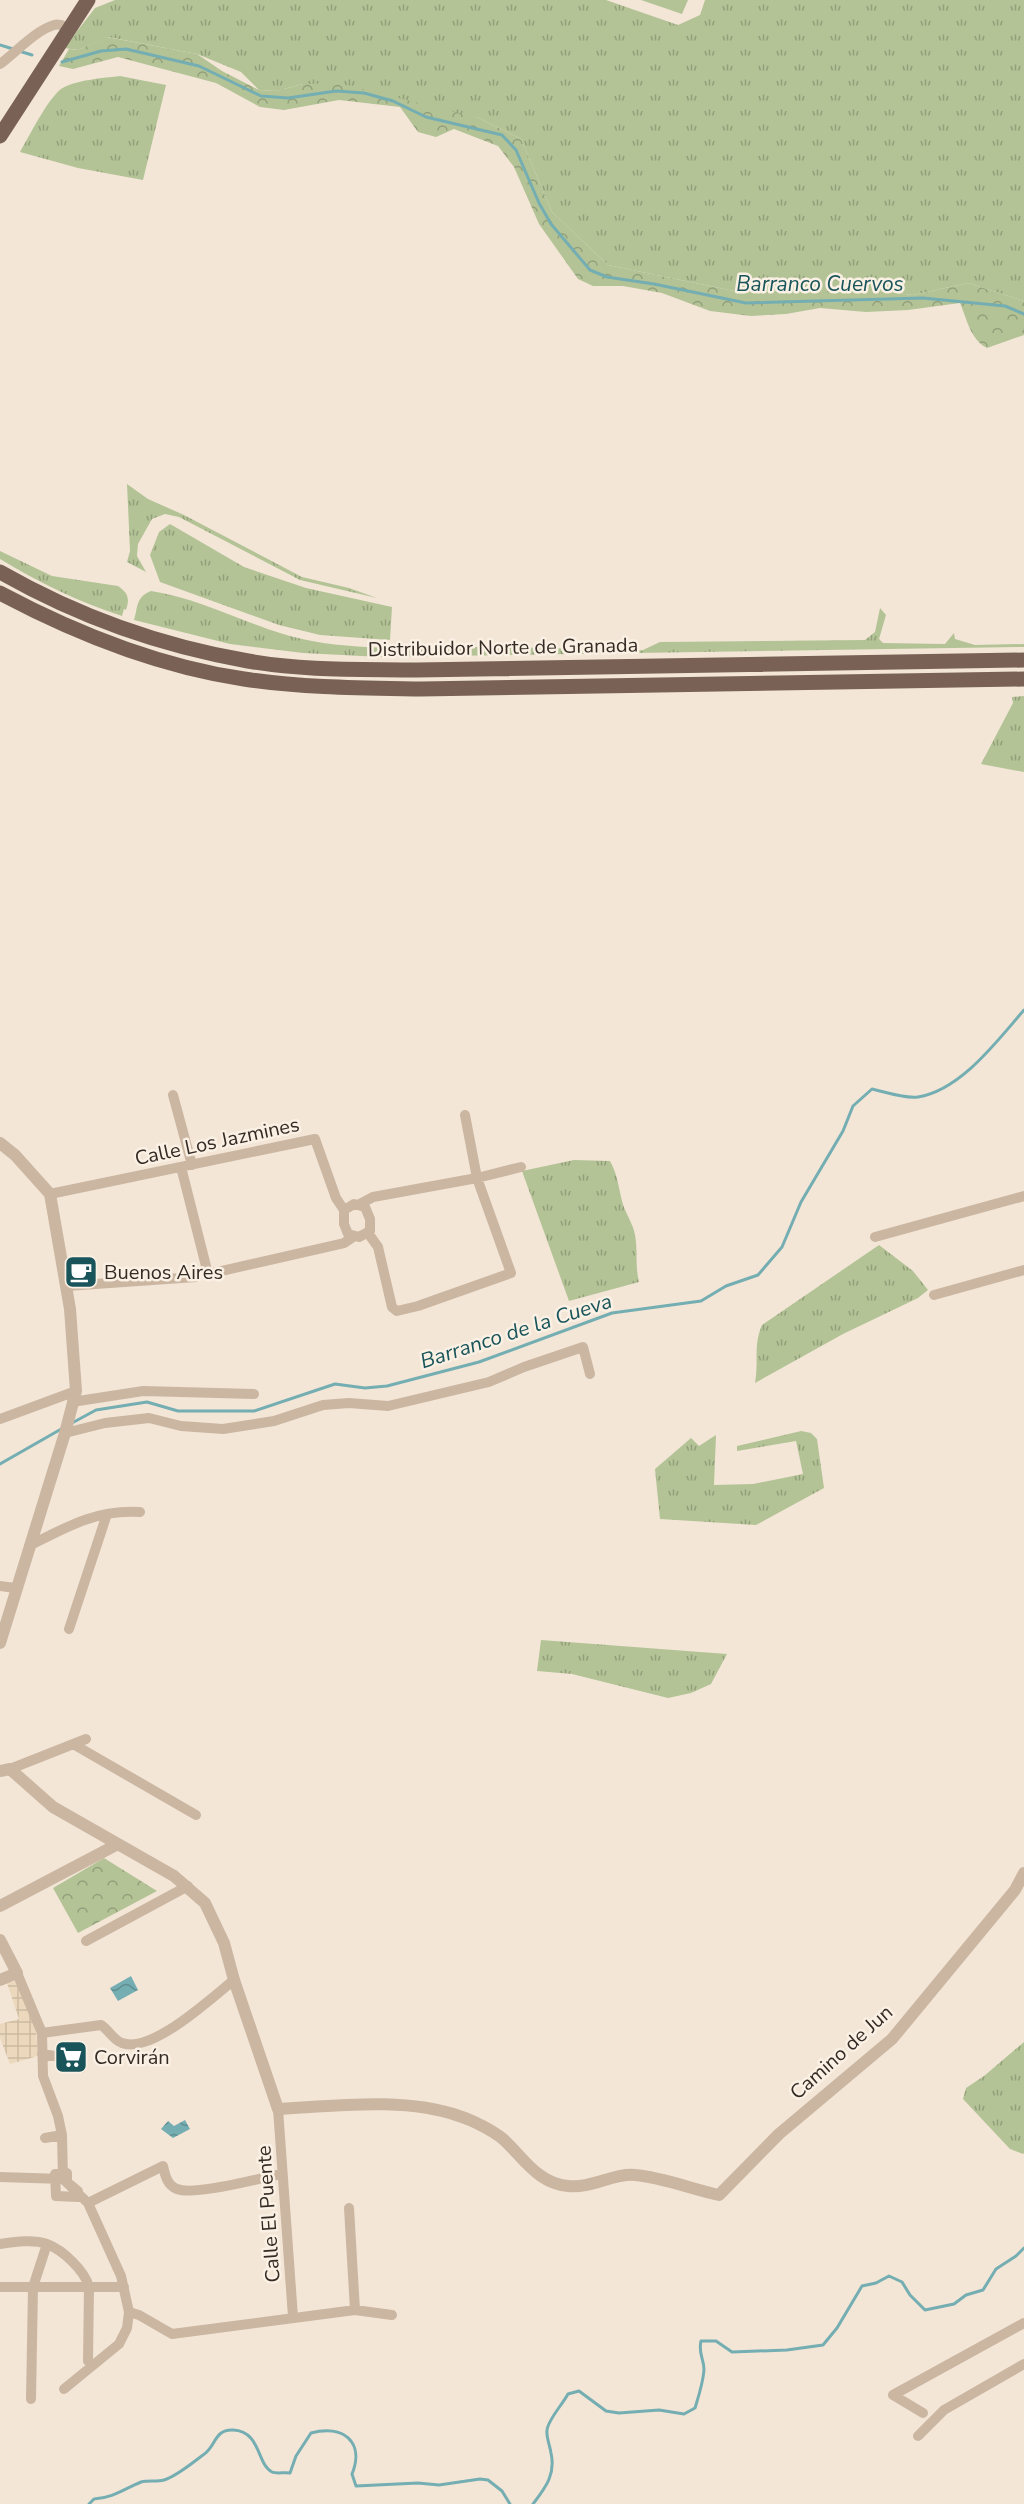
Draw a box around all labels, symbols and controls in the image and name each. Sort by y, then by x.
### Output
water label: Barranco Cuervos [736,270,904,298]
street label: Distribuidor Norte de Granada [368,632,638,663]
street label: Calle Los Jazmines [132,1111,302,1172]
cafe icon: Buenos Aires [63,1254,99,1290]
place label: Buenos Aires [104,1259,223,1286]
water label: Barranco de la Cueva [417,1287,615,1375]
street label: Camino de Jun [784,1999,899,2106]
supermarket icon: Corvirán [53,2039,89,2075]
place label: Corvirán [94,2044,170,2071]
street label: Calle El Puente [250,2145,287,2283]

